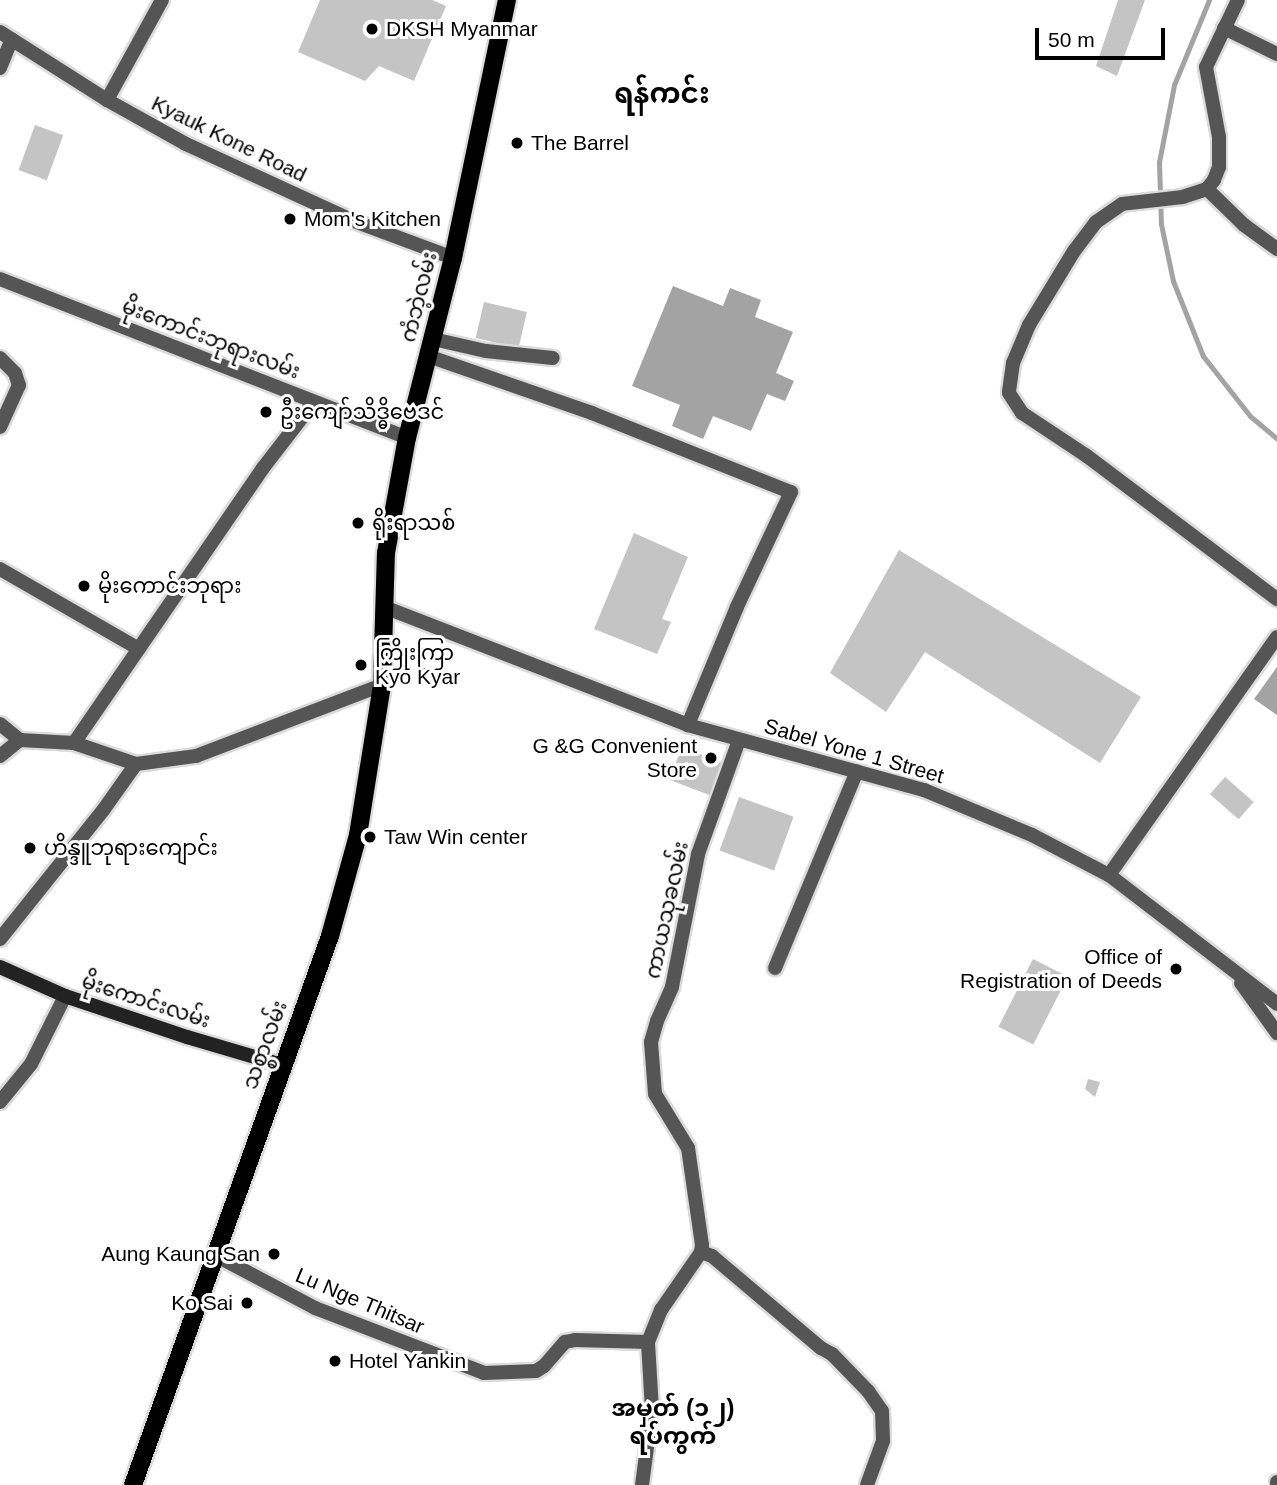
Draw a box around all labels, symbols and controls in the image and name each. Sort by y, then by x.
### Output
scale bar [1039,14,1168,58]
place label: DKSH Myanmar [386,16,538,42]
marker: DKSH Myanmar [364,21,380,37]
text: 50 m [1048,28,1095,51]
district label: ရန်ကင်း [614,77,710,111]
street label: Kyauk Kone Road [147,91,311,187]
place label: The Barrel [531,130,629,156]
marker: The Barrel [509,135,525,151]
place label: Mom's Kitchen [304,206,441,232]
marker: Mom's Kitchen [282,211,298,227]
street label: ကံဘဲ့လမ်း [396,249,442,345]
street label: မိုးကောင်းဘုရားလမ်း [118,293,304,385]
place label: ဦးကျော်သိဒ္ဓိဗေဒင် [280,399,444,425]
marker: ဦးကျော်သိဒ္ဓိဗေဒင် [258,404,274,420]
place label: ရိုးရာသစ် [372,510,455,536]
marker: ရိုးရာသစ် [350,515,366,531]
place label: မိုးကောင်းဘုရား [98,573,241,599]
marker: မိုးကောင်းဘုရား [76,578,92,594]
place label: ကြိုးကြာ Kyo Kyar [375,640,460,690]
marker: ကြိုးကြာ Kyo Kyar [353,657,369,673]
street label: Sabel Yone 1 Street [761,713,947,789]
place label: G &G Convenient Store [532,733,697,783]
marker: G &G Convenient Store [703,750,719,766]
place label: Taw Win center [384,824,528,850]
marker: Taw Win center [362,829,378,845]
place label: ဟိန္ဒူဘုရားကျောင်း [44,835,218,861]
street label: ကာယသုခလမ်း [640,839,694,981]
marker: ဟိန္ဒူဘုရားကျောင်း [22,840,38,856]
place label: Office of Registration of Deeds [960,944,1162,994]
marker: Office of Registration of Deeds [1168,961,1184,977]
street label: မိုးကောင်းလမ်း [79,968,213,1034]
street label: သစ္စာလမ်း [237,997,293,1093]
place label: Aung Kaung San [101,1241,260,1267]
marker: Aung Kaung San [266,1246,282,1262]
street label: Lu Nge Thitsar [292,1262,428,1340]
place label: Ko Sai [171,1290,233,1316]
marker: Ko Sai [239,1295,255,1311]
place label: Hotel Yankin [349,1348,467,1374]
marker: Hotel Yankin [327,1353,343,1369]
district label: အမှတ် (၁၂) ရပ်ကွက် [612,1394,734,1450]

